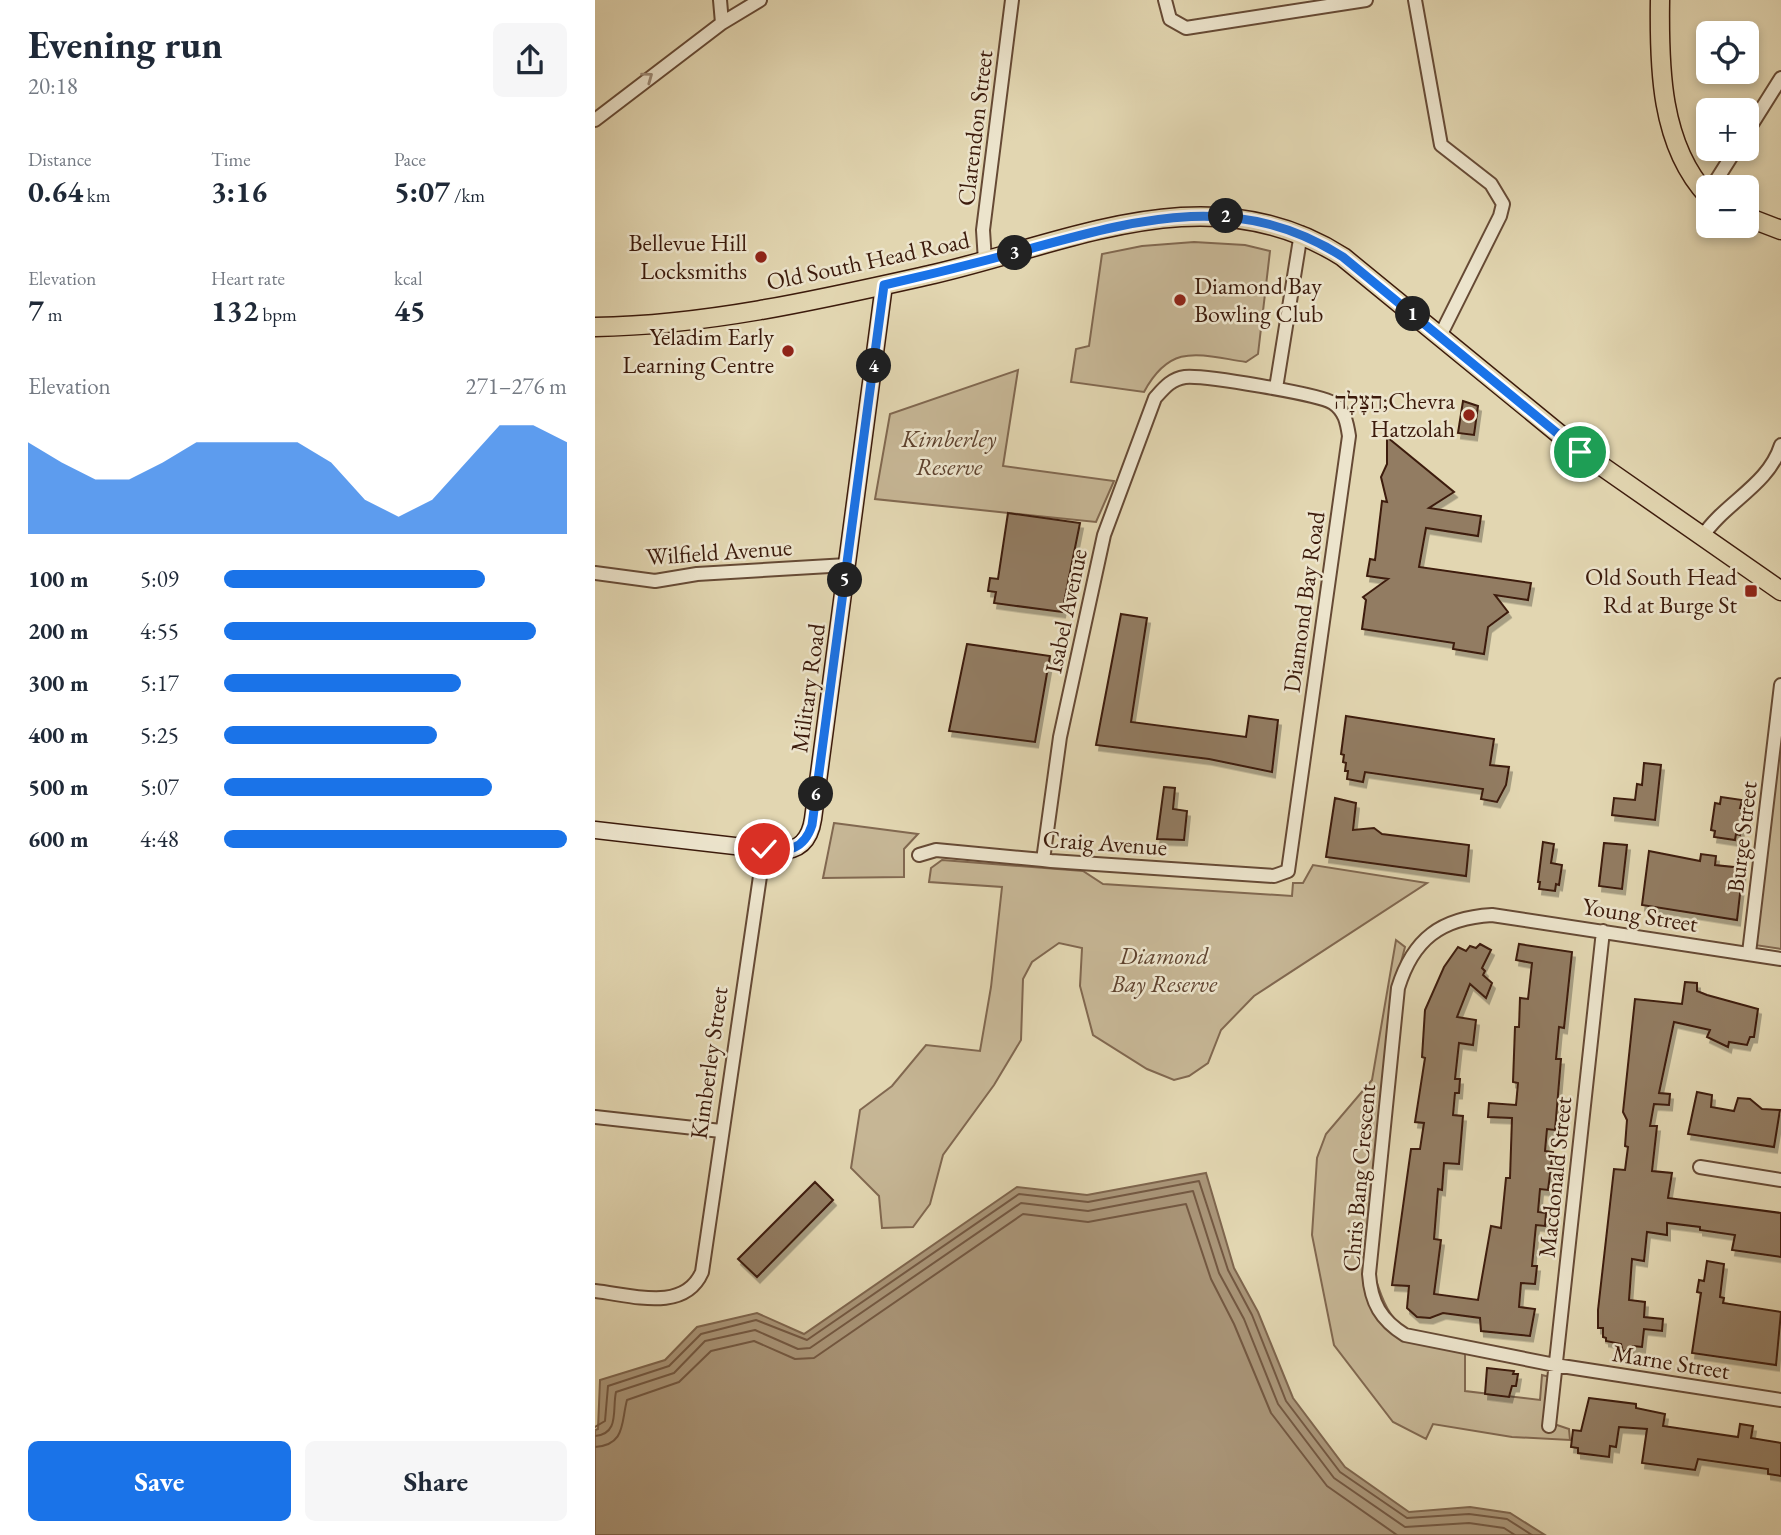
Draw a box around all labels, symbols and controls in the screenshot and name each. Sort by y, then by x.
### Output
text: Evening run [28,20,223,69]
map controls [1696,21,1759,238]
button: locate [1696,21,1759,84]
button: share [493,23,567,97]
street label: Clarendon Street [950,48,999,208]
text: 20:18 [28,71,78,101]
one-way arrow [640,73,653,85]
button: + [1696,98,1759,161]
text: Distance [28,147,91,172]
text: Time [211,147,251,172]
text: Pace [394,147,426,172]
text: 0.64 [28,172,83,211]
text: 3:16 [211,172,267,211]
text: 5:07 [394,172,450,211]
button: − [1696,175,1759,238]
text: km [83,183,111,208]
text: /km [450,183,485,208]
pin: 2 [1209,198,1243,234]
text: 2 [1220,203,1231,228]
street label: Old South Head Road [763,224,973,297]
place label: Bellevue Hill Locksmiths [629,227,747,286]
pin: 3 [997,236,1033,270]
text: 3 [1009,240,1020,265]
marker: Bellevue Hill Locksmiths [753,249,769,265]
text: Elevation [28,266,96,291]
text: Heart rate [211,266,285,291]
text: kcal [394,266,423,291]
place label: Diamond Bay Bowling Club [1194,270,1323,329]
text: 7 [28,291,44,330]
text: 132 [211,291,259,330]
text: 45 [394,291,426,330]
marker: Diamond Bay Bowling Club [1172,292,1188,308]
pin: 1 [1395,296,1431,332]
text: 1 [1407,301,1418,326]
text: m [44,302,62,327]
text: bpm [259,302,297,327]
place label: Yeladim Early Learning Centre [623,321,774,380]
marker: Yeladim Early Learning Centre [780,343,796,359]
pin: 4 [857,348,891,384]
text: 4 [868,353,879,378]
text: Elevation [28,371,111,401]
text: 271–276 m [466,371,567,401]
place label: הַצָּלָה;Chevra Hatzolah [1334,385,1455,444]
marker: הַצָּלָה;Chevra Hatzolah [1461,407,1477,423]
pin [1550,422,1610,482]
park label: Kimberley Reserve [901,423,997,482]
icon: arrive [1561,433,1599,471]
street label: Diamond Bay Road [1275,508,1332,695]
street label: Wilfield Avenue [645,531,793,572]
street label: Isabel Avenue [1037,546,1094,676]
place label: Old South Head Rd at Burge St [1585,561,1738,620]
pin: 5 [827,562,863,598]
text: 100 m [28,564,89,594]
text: 5:09 [140,564,179,594]
text: 5 [839,567,850,592]
marker: Old South Head Rd at Burge St [1743,583,1759,599]
text: 200 m [28,616,89,646]
text: 4:55 [140,616,179,646]
street label: Military Road [783,621,832,754]
text: 300 m [28,668,89,698]
text: 5:17 [140,668,179,698]
text: 400 m [28,720,89,750]
text: 5:25 [140,720,179,750]
text: 500 m [28,772,89,802]
text: 5:07 [140,772,179,802]
pin: 6 [799,776,833,812]
street label: Burge Street [1719,779,1764,894]
text: 6 [810,781,821,806]
pin [734,819,794,879]
street label: Craig Avenue [1042,823,1168,862]
text: 600 m [28,824,89,854]
text: 4:48 [140,824,179,854]
icon: check [745,830,783,868]
street label: Young Street [1580,890,1701,939]
park label: Diamond Bay Reserve [1110,940,1218,999]
street label: Kimberley Street [682,984,735,1141]
street label: Chris Bang Crescent [1335,1082,1382,1273]
street label: Macdonald Street [1531,1094,1578,1259]
street label: Marne Street [1610,1337,1732,1386]
button: Save [28,1441,291,1521]
button: Share [305,1441,567,1521]

